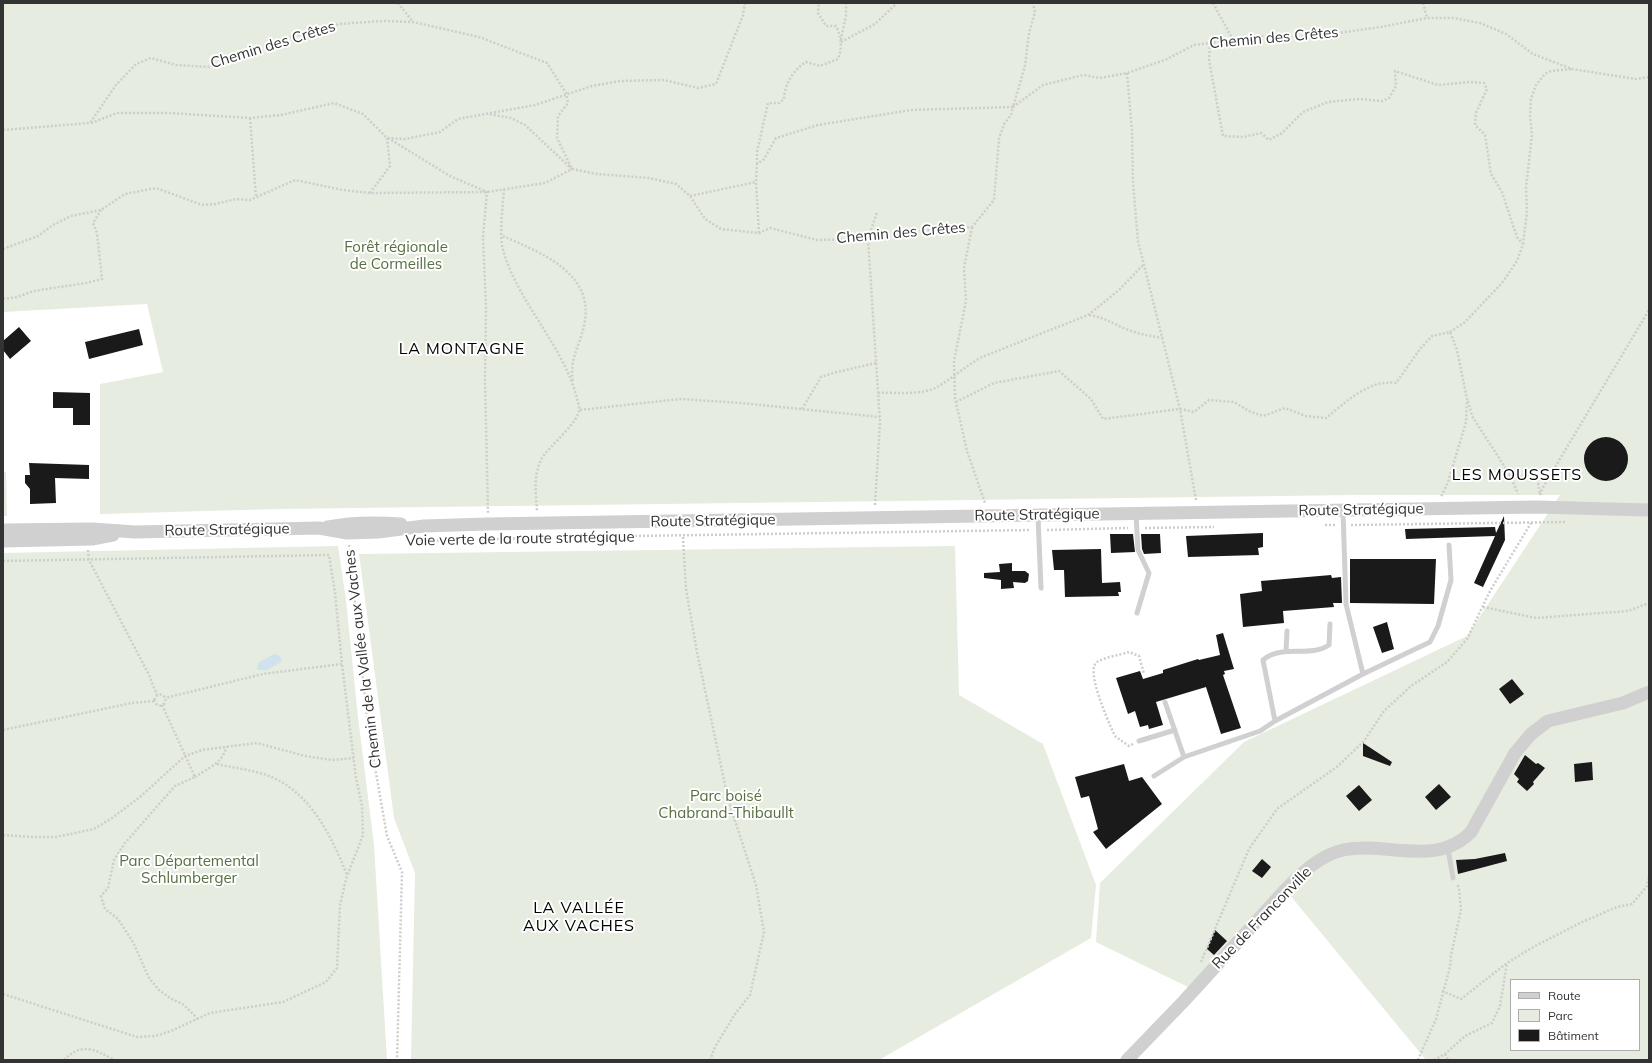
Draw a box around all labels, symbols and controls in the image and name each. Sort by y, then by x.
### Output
street label: Chemin des Crêtes [208,17,338,73]
street label: Chemin des Crêtes [1209,23,1339,53]
street label: Chemin des Crêtes [836,218,966,248]
park label: Forêt régionale de Cormeilles [344,238,448,273]
district label: LA MONTAGNE [399,339,525,359]
district label: LES MOUSSETS [1452,465,1582,485]
street label: Route Stratégique [1298,500,1424,520]
street label: Route Stratégique [974,505,1100,525]
street label: Route Stratégique [650,511,776,531]
street label: Route Stratégique [164,520,290,540]
street label: Voie verte de la route stratégique [405,528,635,550]
street label: Chemin de la Vallée aux Vaches [341,549,385,769]
park label: Parc boisé Chabrand-Thibaullt [658,787,794,822]
park label: Parc Départemental Schlumberger [119,852,259,887]
street label: Rue de Franconville [1209,863,1315,973]
district label: LA VALLÉE AUX VACHES [523,898,635,936]
legend [1510,979,1640,1051]
text: Route [1548,988,1581,1003]
text: Parc [1548,1008,1573,1023]
text: Bâtiment [1548,1028,1599,1043]

